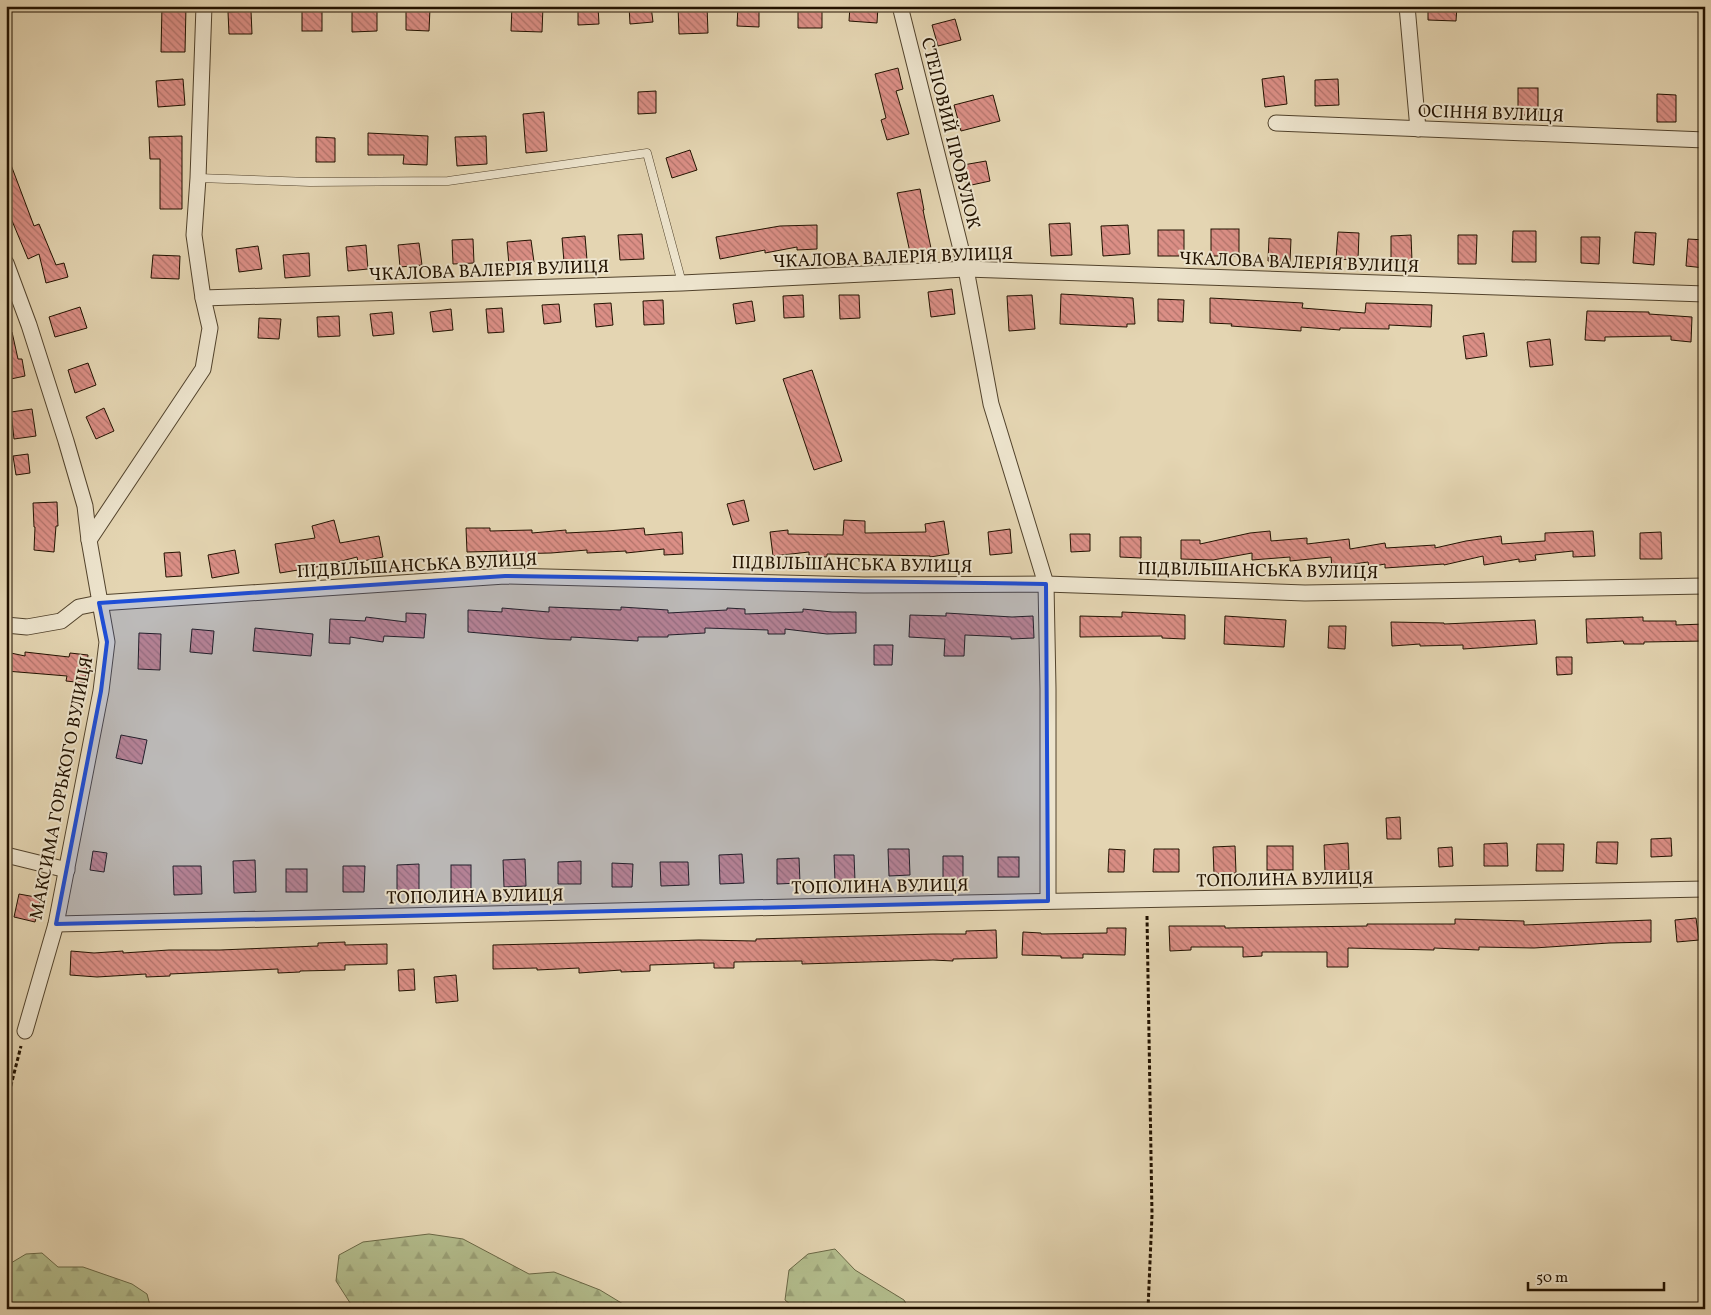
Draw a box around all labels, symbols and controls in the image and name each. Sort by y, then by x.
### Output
street label: СТЕПОВИЙ ПРОВУЛОК [914,35,985,232]
street label: ОСІННЯ ВУЛИЦЯ [1418,99,1564,130]
street label: ЧКАЛОВА ВАЛЕРІЯ ВУЛИЦЯ [772,242,1014,275]
street label: ЧКАЛОВА ВАЛЕРІЯ ВУЛИЦЯ [1178,247,1420,280]
street label: ЧКАЛОВА ВАЛЕРІЯ ВУЛИЦЯ [368,255,610,288]
street label: ПІДВІЛЬШАНСЬКА ВУЛИЦЯ [296,548,538,585]
street label: ПІДВІЛЬШАНСЬКА ВУЛИЦЯ [731,551,973,580]
street label: ПІДВІЛЬШАНСЬКА ВУЛИЦЯ [1137,557,1379,586]
street label: МАКСИМА ГОРЬКОГО ВУЛИЦЯ [25,655,100,922]
street label: ТОПОЛИНА ВУЛИЦЯ [1196,866,1374,895]
street label: ТОПОЛИНА ВУЛИЦЯ [791,873,969,902]
street label: ТОПОЛИНА ВУЛИЦЯ [386,883,564,912]
scale bar [1528,1260,1665,1292]
text: 50 m [1536,1268,1568,1289]

